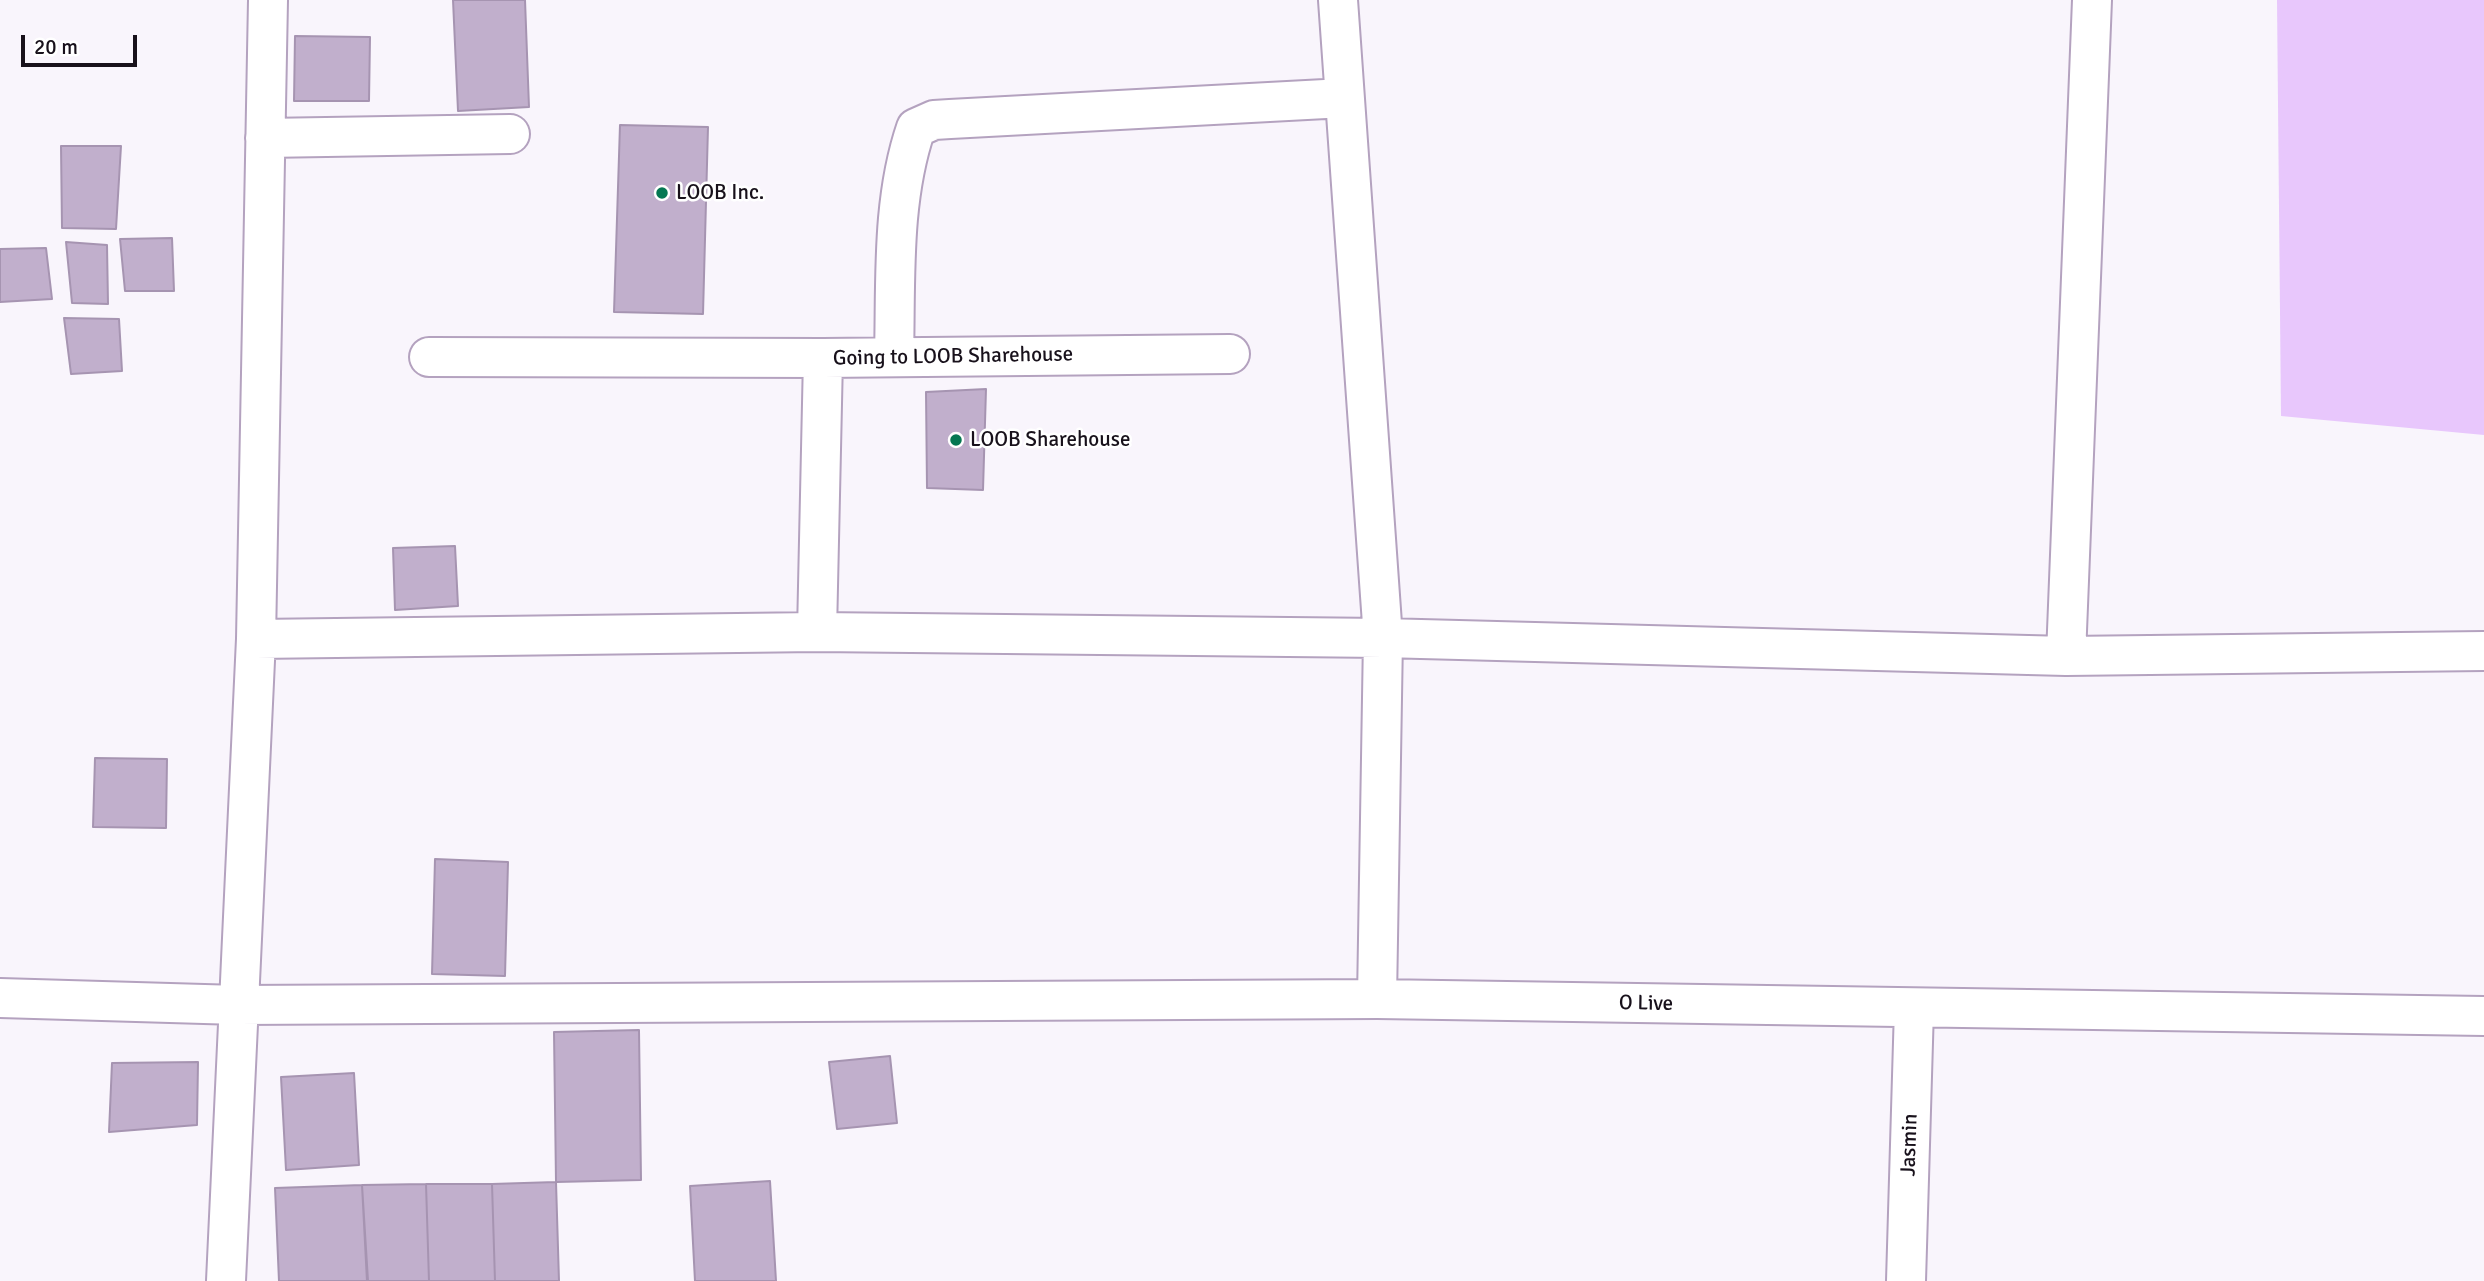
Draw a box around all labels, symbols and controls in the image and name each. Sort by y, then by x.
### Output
scale bar [24,21,140,65]
text: 20 m [34,34,78,60]
place label: LOOB Inc. [676,180,764,206]
marker: LOOB Inc. [654,185,670,201]
street label: Going to LOOB Sharehouse [833,342,1073,372]
place label: LOOB Sharehouse [970,427,1130,453]
marker: LOOB Sharehouse [948,432,964,448]
street label: O Live [1619,991,1673,1017]
street label: Jasmin [1896,1113,1924,1177]

